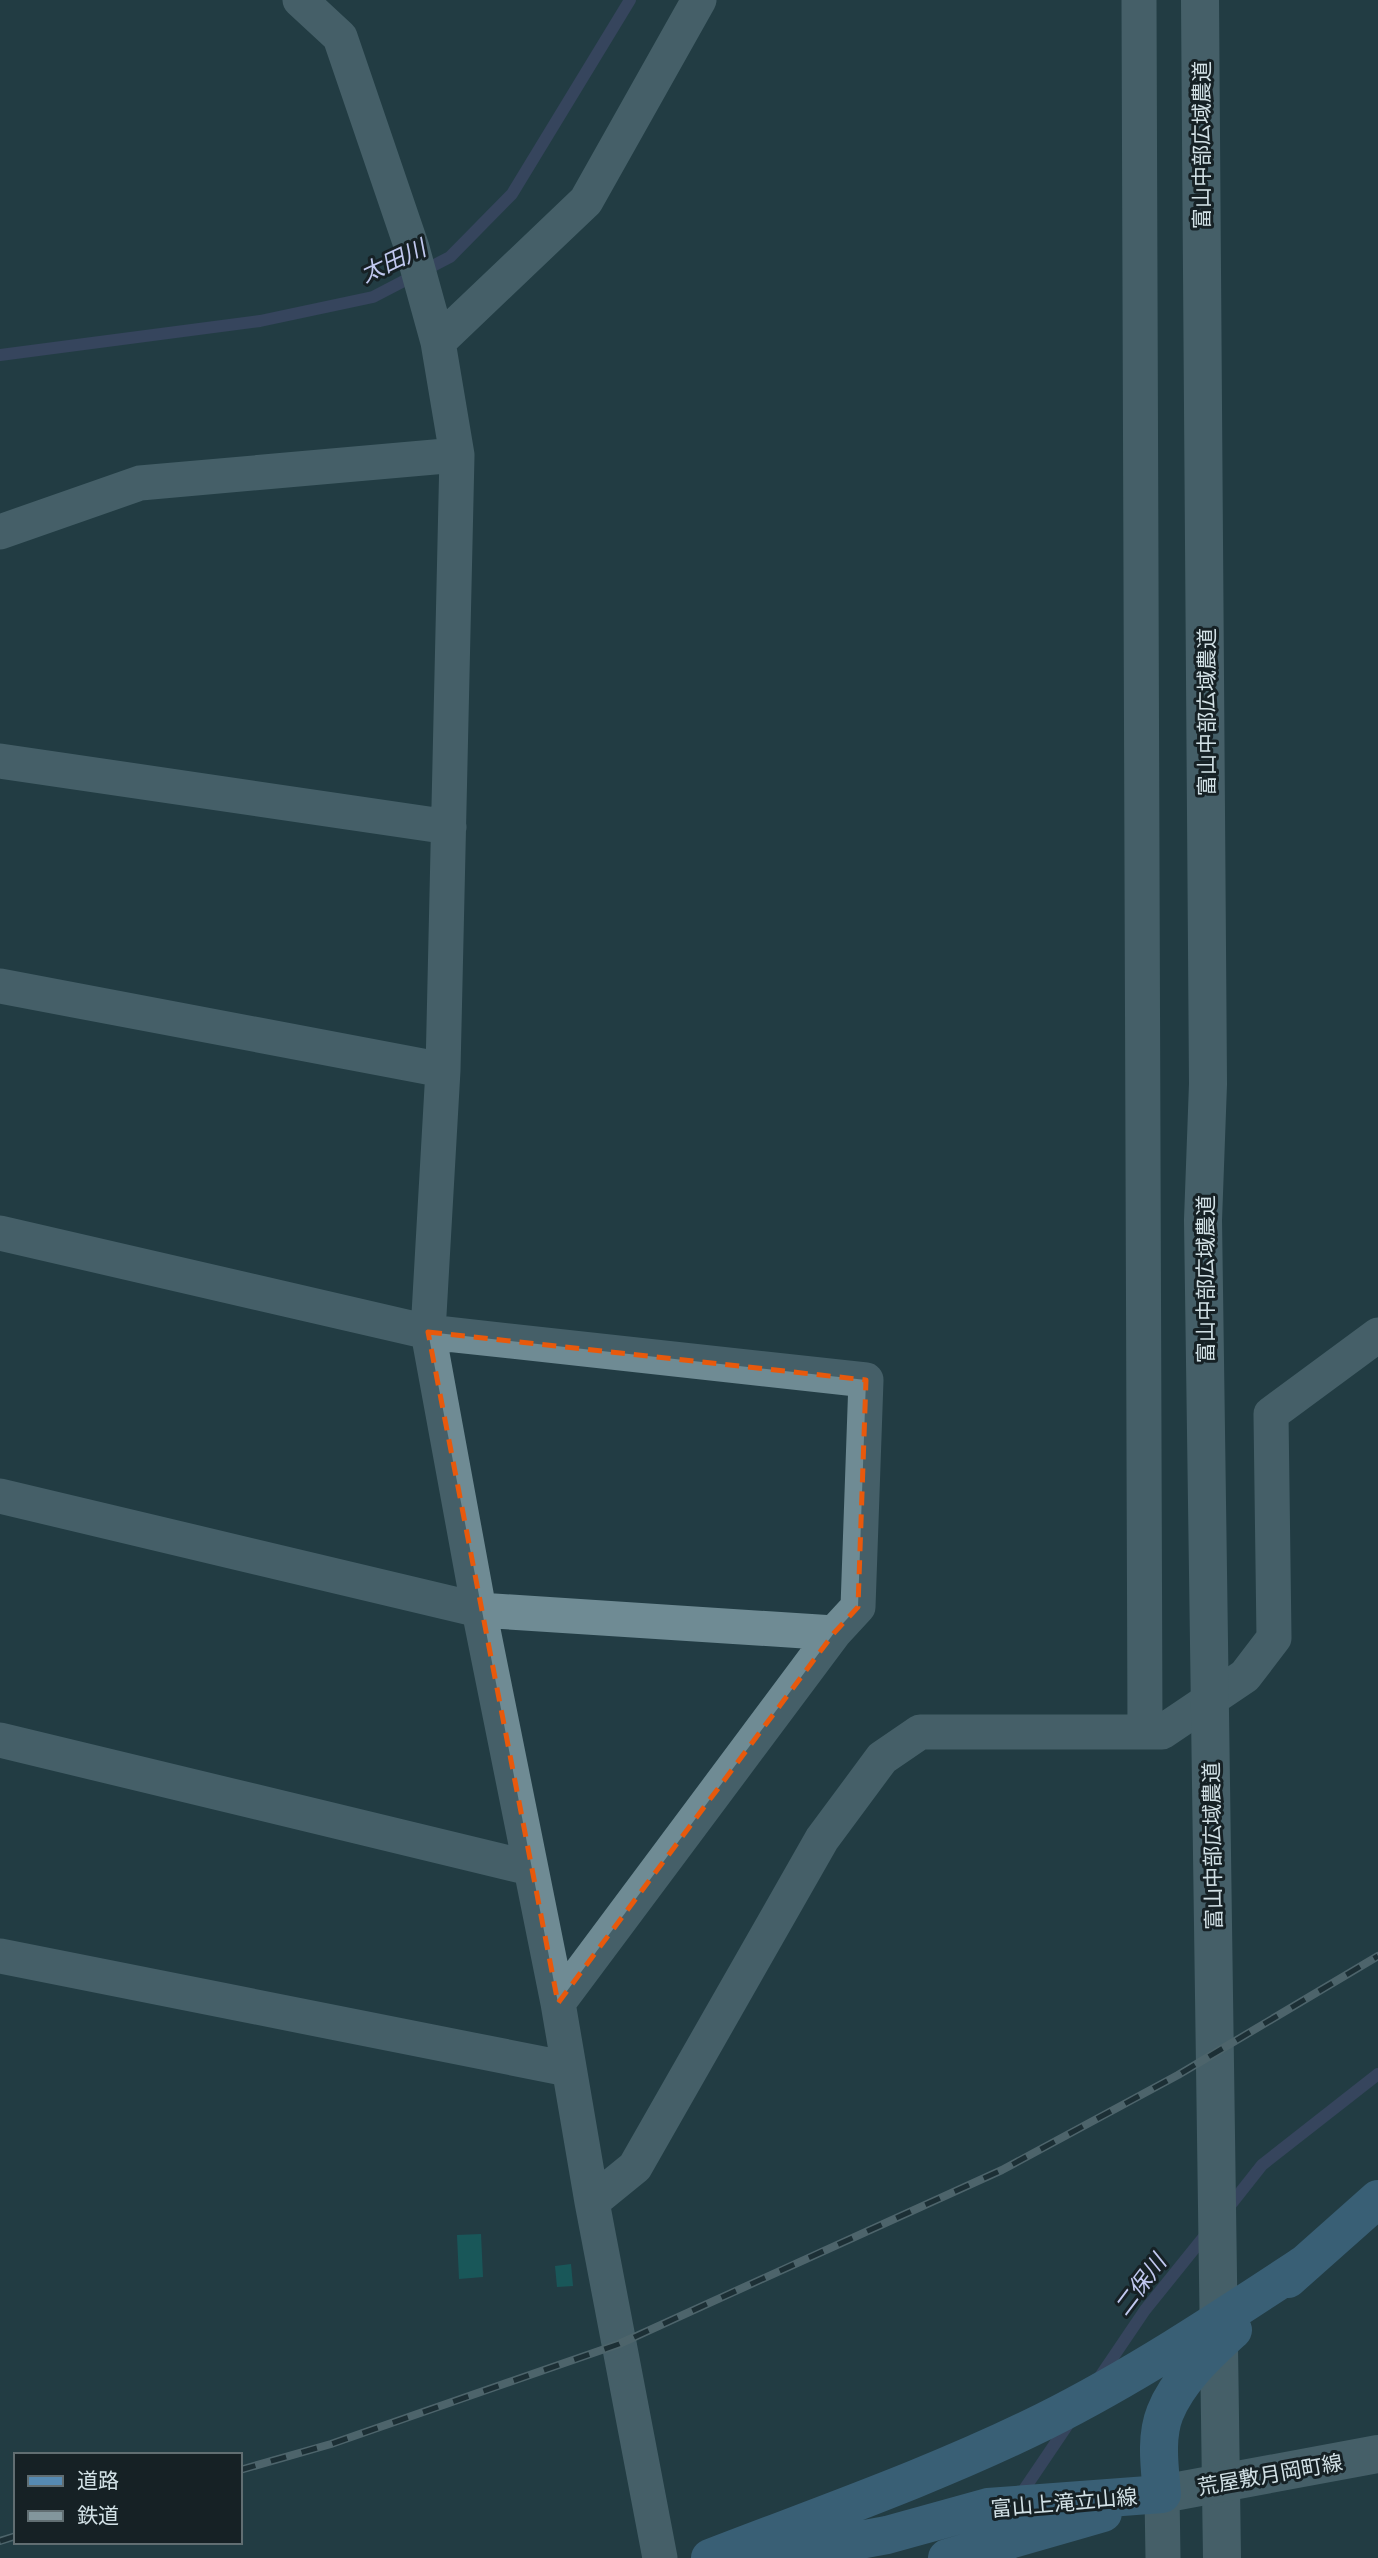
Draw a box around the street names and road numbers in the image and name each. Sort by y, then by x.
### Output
street label: 富山中部広域農道 [1189,61,1213,229]
street label: 富山中部広域農道 [1194,628,1218,796]
street label: 富山中部広域農道 [1193,1195,1217,1363]
street label: 富山中部広域農道 [1199,1762,1225,1930]
street label: 荒屋敷月岡町線 [1196,2449,1344,2499]
street label: 富山上滝立山線 [990,2484,1138,2520]

